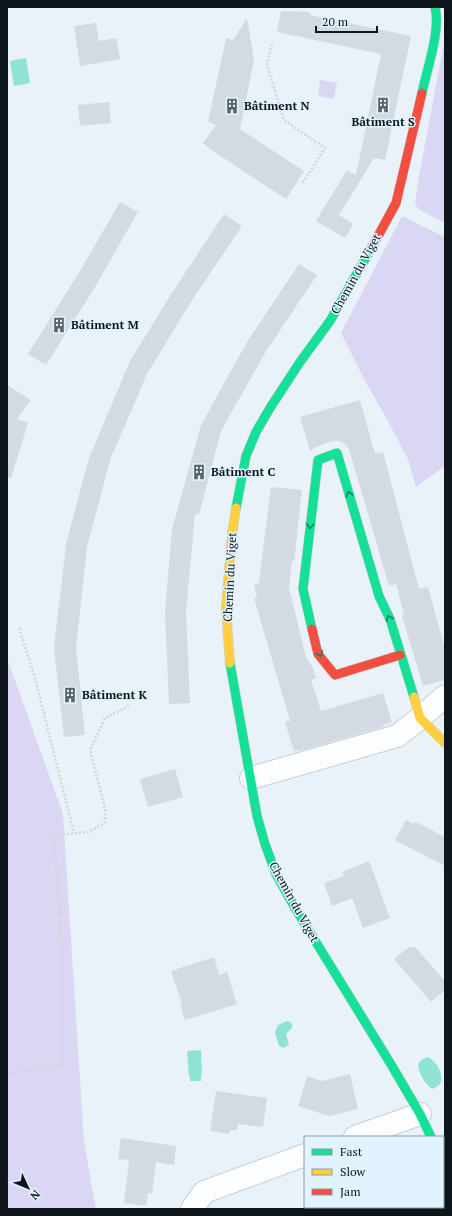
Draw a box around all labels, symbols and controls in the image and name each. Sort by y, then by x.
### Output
scale bar [316,8,377,34]
text: 20 m [322,14,349,29]
building icon: Bâtiment S [374,96,392,114]
building icon: Bâtiment N [223,97,241,115]
place label: Bâtiment N [244,98,310,113]
place label: Bâtiment S [351,114,415,129]
street label: Chemin du Viget [327,230,384,317]
building icon: Bâtiment M [50,316,68,334]
place label: Bâtiment M [71,317,139,332]
building icon: Bâtiment C [190,463,208,481]
place label: Bâtiment C [211,464,276,479]
one-way arrow [345,491,354,498]
one-way arrow [306,523,315,529]
street label: Chemin du Viget [220,531,239,622]
one-way arrow [385,614,393,621]
one-way arrow [315,650,323,657]
building icon: Bâtiment K [61,686,79,704]
place label: Bâtiment K [82,687,148,702]
street label: Chemin du Viget [266,859,323,945]
legend [304,1136,444,1208]
text: Fast [340,1144,363,1159]
text: Slow [340,1164,366,1179]
north arrow [8,1168,48,1208]
text: Jam [340,1184,361,1199]
text: N [27,1187,43,1203]

